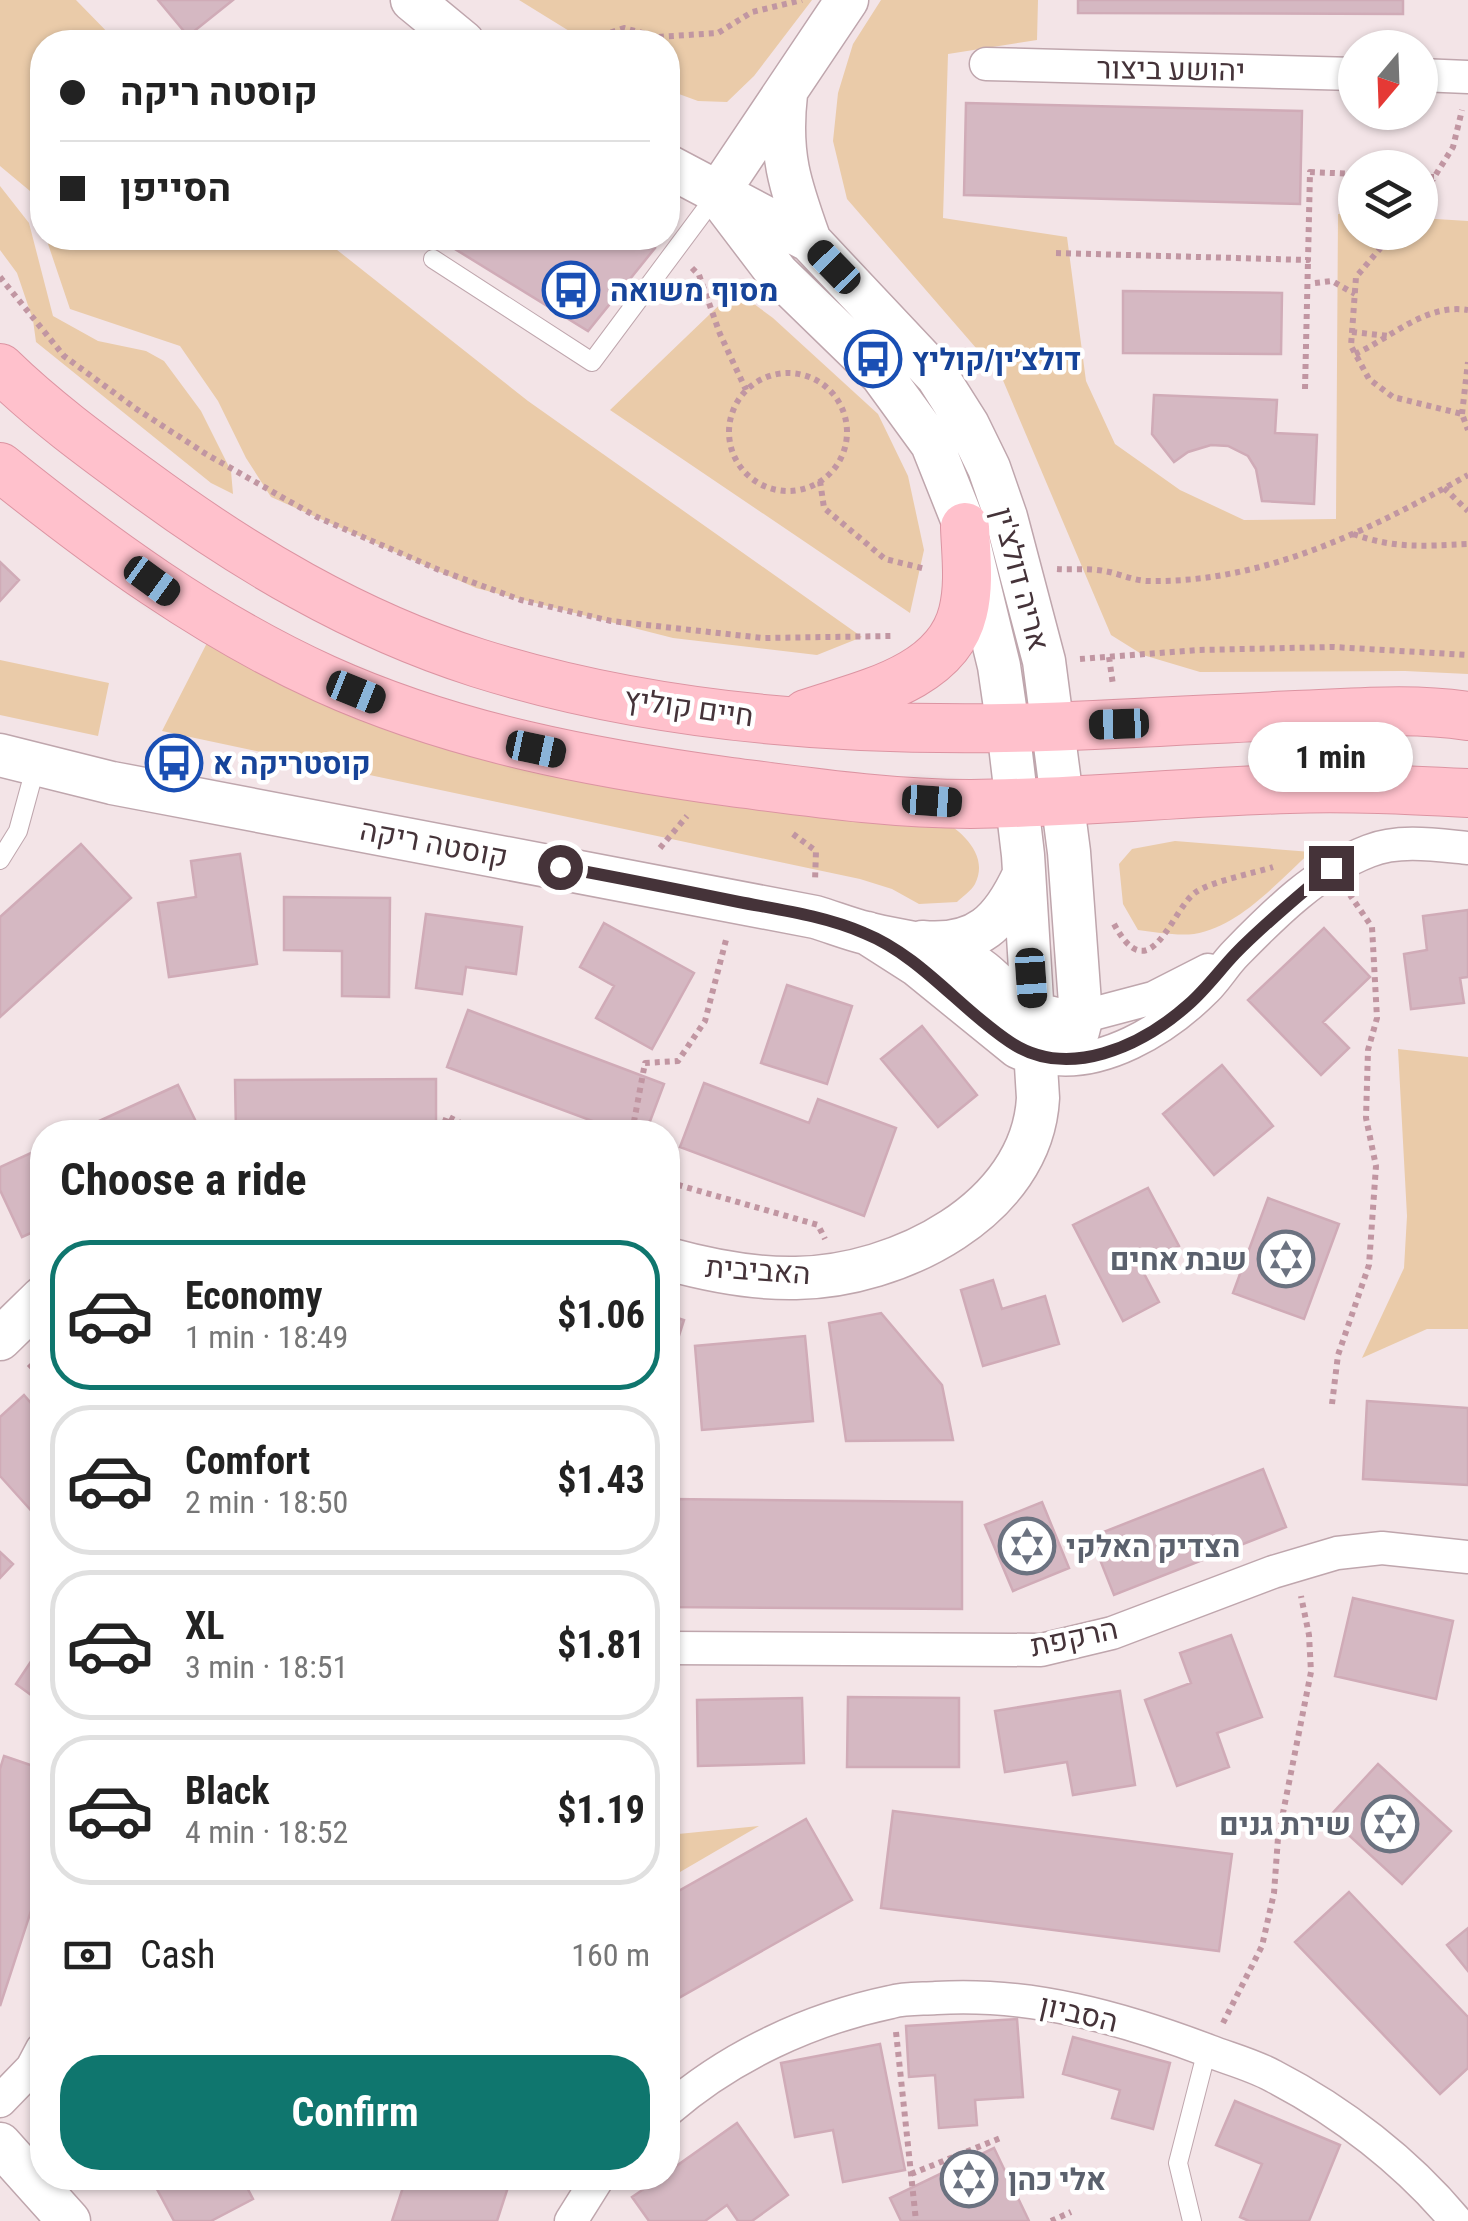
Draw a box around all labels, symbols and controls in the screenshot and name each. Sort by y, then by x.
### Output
north arrow [1338,30,1438,130]
map controls [1338,30,1438,250]
street label: יהושע ביצור [1096,50,1246,88]
text: קוסטה ריקה [120,70,318,114]
button: layers [1338,150,1438,250]
text: הסייפן [120,166,231,210]
car [802,235,866,299]
bus stop icon: מסוף משואה [541,260,601,320]
place label: מסוף משואה [610,273,778,308]
bus stop icon: דולצ׳ין/קוליץ [843,329,903,389]
place label: דולצ׳ין/קוליץ [912,342,1081,377]
street label: אריה דולצ'ין [985,504,1057,654]
car [119,551,185,611]
car [323,667,389,717]
street label: חיים קוליץ [622,681,756,733]
car [1088,708,1150,740]
callout: 1 min [1248,723,1414,793]
car [504,728,568,770]
bus stop icon: קוסטריקה א [144,733,204,793]
text: 1 min [1295,738,1366,776]
place label: קוסטריקה א [213,746,371,781]
car [901,784,963,818]
street label: קוסטה ריקה [357,812,511,874]
route start [538,845,583,890]
route end [1309,846,1354,891]
car [1014,947,1048,1009]
text: Choose a ride [60,1153,307,1206]
synagogue icon: שבת אחים [1256,1229,1316,1289]
place label: שבת אחים [1110,1242,1247,1277]
street label: האביבית [704,1249,812,1291]
icon: car [65,1270,155,1360]
text: Economy [185,1274,322,1318]
text: $1.06 [557,1293,645,1337]
text: 1 min · 18:49 [185,1318,348,1356]
icon: car [65,1435,155,1525]
text: Comfort [185,1439,310,1483]
text: $1.43 [557,1458,645,1502]
text: 2 min · 18:50 [185,1483,348,1521]
synagogue icon: הצדיק האלקי [997,1516,1057,1576]
place label: הצדיק האלקי [1066,1529,1240,1564]
icon: car [65,1600,155,1690]
text: XL [185,1604,224,1648]
street label: הרקפת [1027,1611,1121,1663]
text: $1.81 [557,1623,645,1667]
text: 3 min · 18:51 [185,1648,348,1686]
icon: car [65,1765,155,1855]
text: Black [185,1769,269,1813]
text: $1.19 [557,1788,645,1832]
synagogue icon: שירת גנים [1360,1794,1420,1854]
place label: שירת גנים [1219,1807,1351,1842]
text: 4 min · 18:52 [185,1813,348,1851]
icon: cash [60,1928,115,1983]
text: Cash [140,1933,215,1977]
text: 160 m [571,1936,650,1974]
street label: הסביון [1037,1987,1121,2039]
button: Confirm [60,2055,650,2170]
synagogue icon: אלי כהן [939,2149,999,2209]
place label: אלי כהן [1008,2162,1106,2197]

